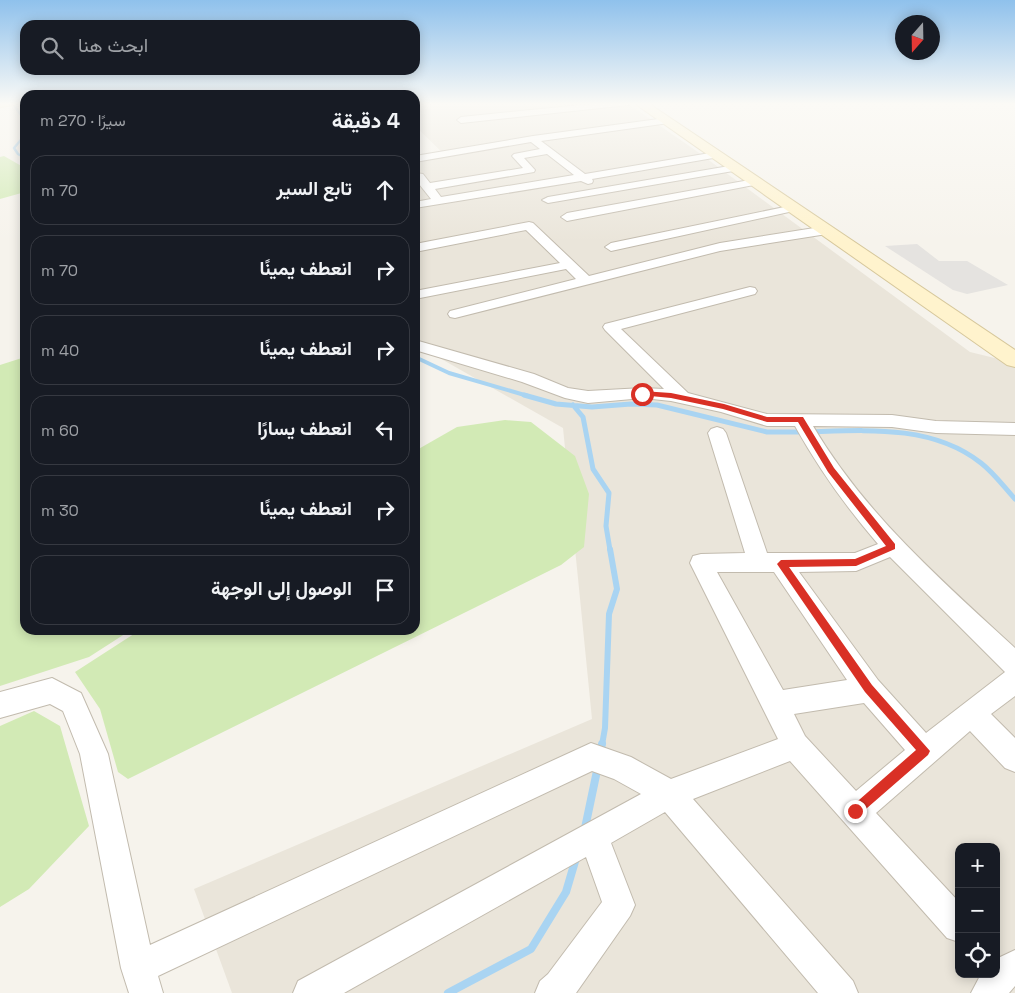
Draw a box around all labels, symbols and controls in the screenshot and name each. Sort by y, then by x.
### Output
north arrow [895,15,940,60]
search box [20,20,420,75]
text: ابحث هنا [78,33,148,58]
icon: search [38,34,66,62]
text: 4 دقيقة [332,107,400,134]
text: سيرًا · 270 m [40,110,126,131]
text: تابع السير [276,176,352,201]
icon: ahead [371,176,399,204]
text: 70 m [41,180,78,201]
text: انعطف يمينًا [260,256,352,281]
icon: right [371,256,399,284]
text: 70 m [41,260,78,281]
text: انعطف يمينًا [260,336,352,361]
icon: right [371,336,399,364]
text: 40 m [41,340,79,361]
route start [631,383,654,406]
text: انعطف يسارًا [257,416,352,441]
icon: left [371,416,399,444]
text: 60 m [41,420,79,441]
text: انعطف يمينًا [260,496,352,521]
icon: right [371,496,399,524]
text: 30 m [41,500,79,521]
text: الوصول إلى الوجهة [211,576,352,601]
icon: arrive [371,576,399,604]
route end [844,800,867,823]
map controls [955,843,1000,978]
button: + [955,843,1000,888]
button: − [955,888,1000,933]
button: locate [955,933,1000,978]

